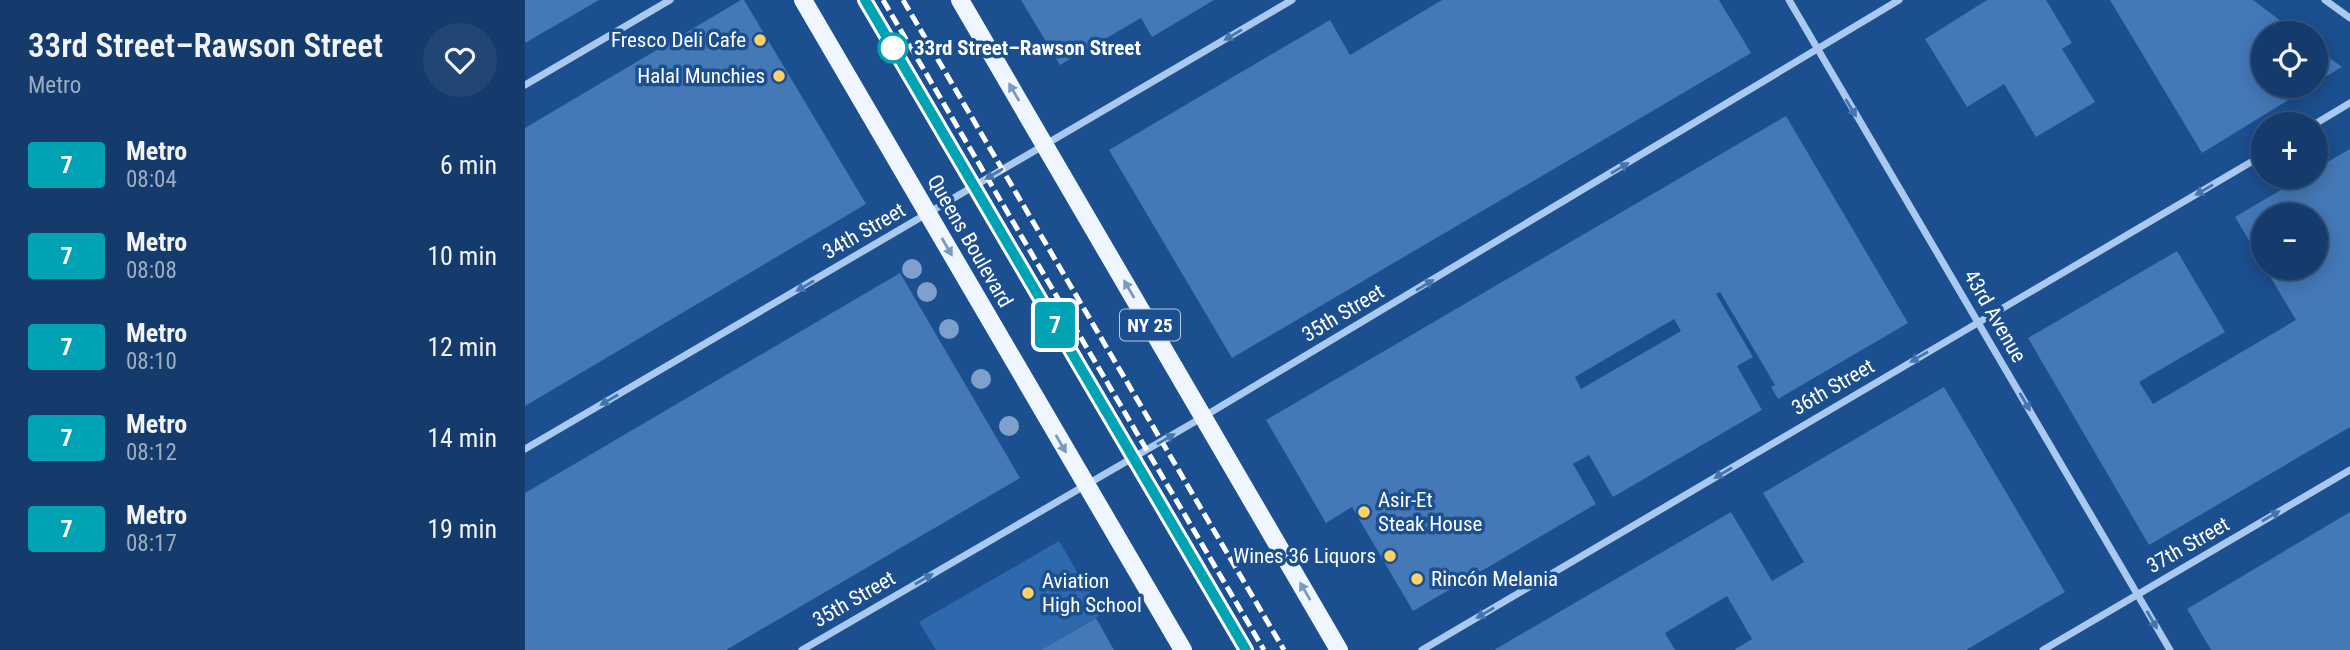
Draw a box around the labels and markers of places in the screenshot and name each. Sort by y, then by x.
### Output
place label: Fresco Deli Cafe [611,28,746,52]
marker: Fresco Deli Cafe [752,32,768,48]
marker: 33rd Street–Rawson Street [878,33,908,63]
place label: 33rd Street–Rawson Street [914,36,1141,60]
place label: Halal Munchies [637,64,765,88]
marker: Halal Munchies [771,68,787,84]
place label: Asir-Et Steak House [1378,488,1483,536]
marker: Asir-Et Steak House [1356,504,1372,520]
place label: Wines 36 Liquors [1233,544,1376,568]
marker: Wines 36 Liquors [1382,548,1398,564]
place label: Rincón Melania [1431,567,1558,591]
place label: Aviation High School [1042,569,1142,617]
marker: Rincón Melania [1409,571,1425,587]
marker: Aviation High School [1020,585,1036,601]

